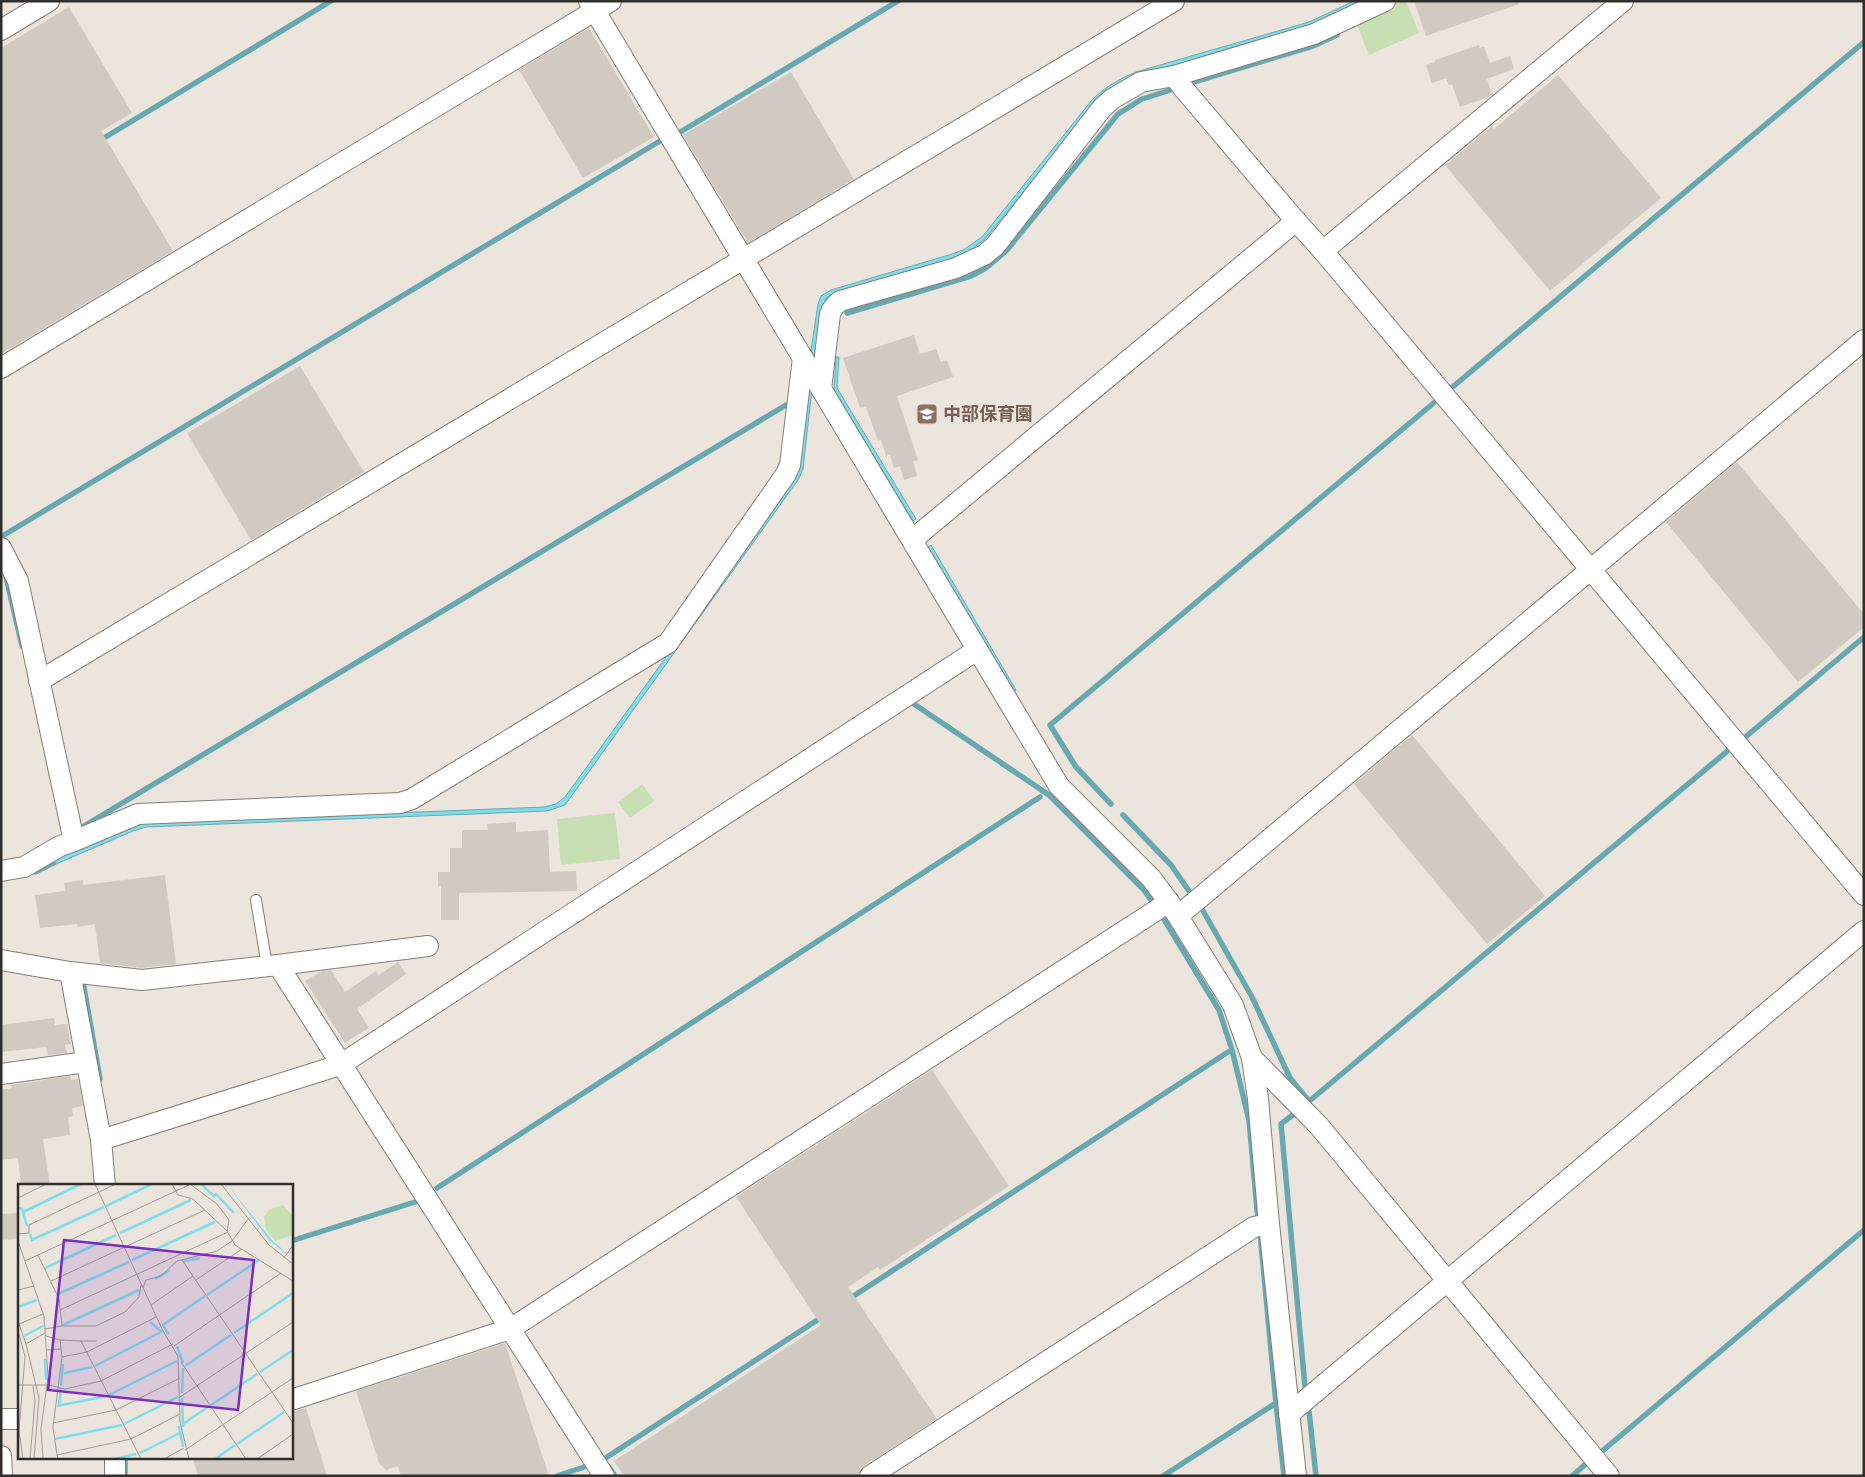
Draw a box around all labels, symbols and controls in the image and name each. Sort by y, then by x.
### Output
place label: 中部保育園 [943,401,1033,425]
school or university icon: 中部保育園 [915,402,939,426]
inset map [18,1184,292,1460]

